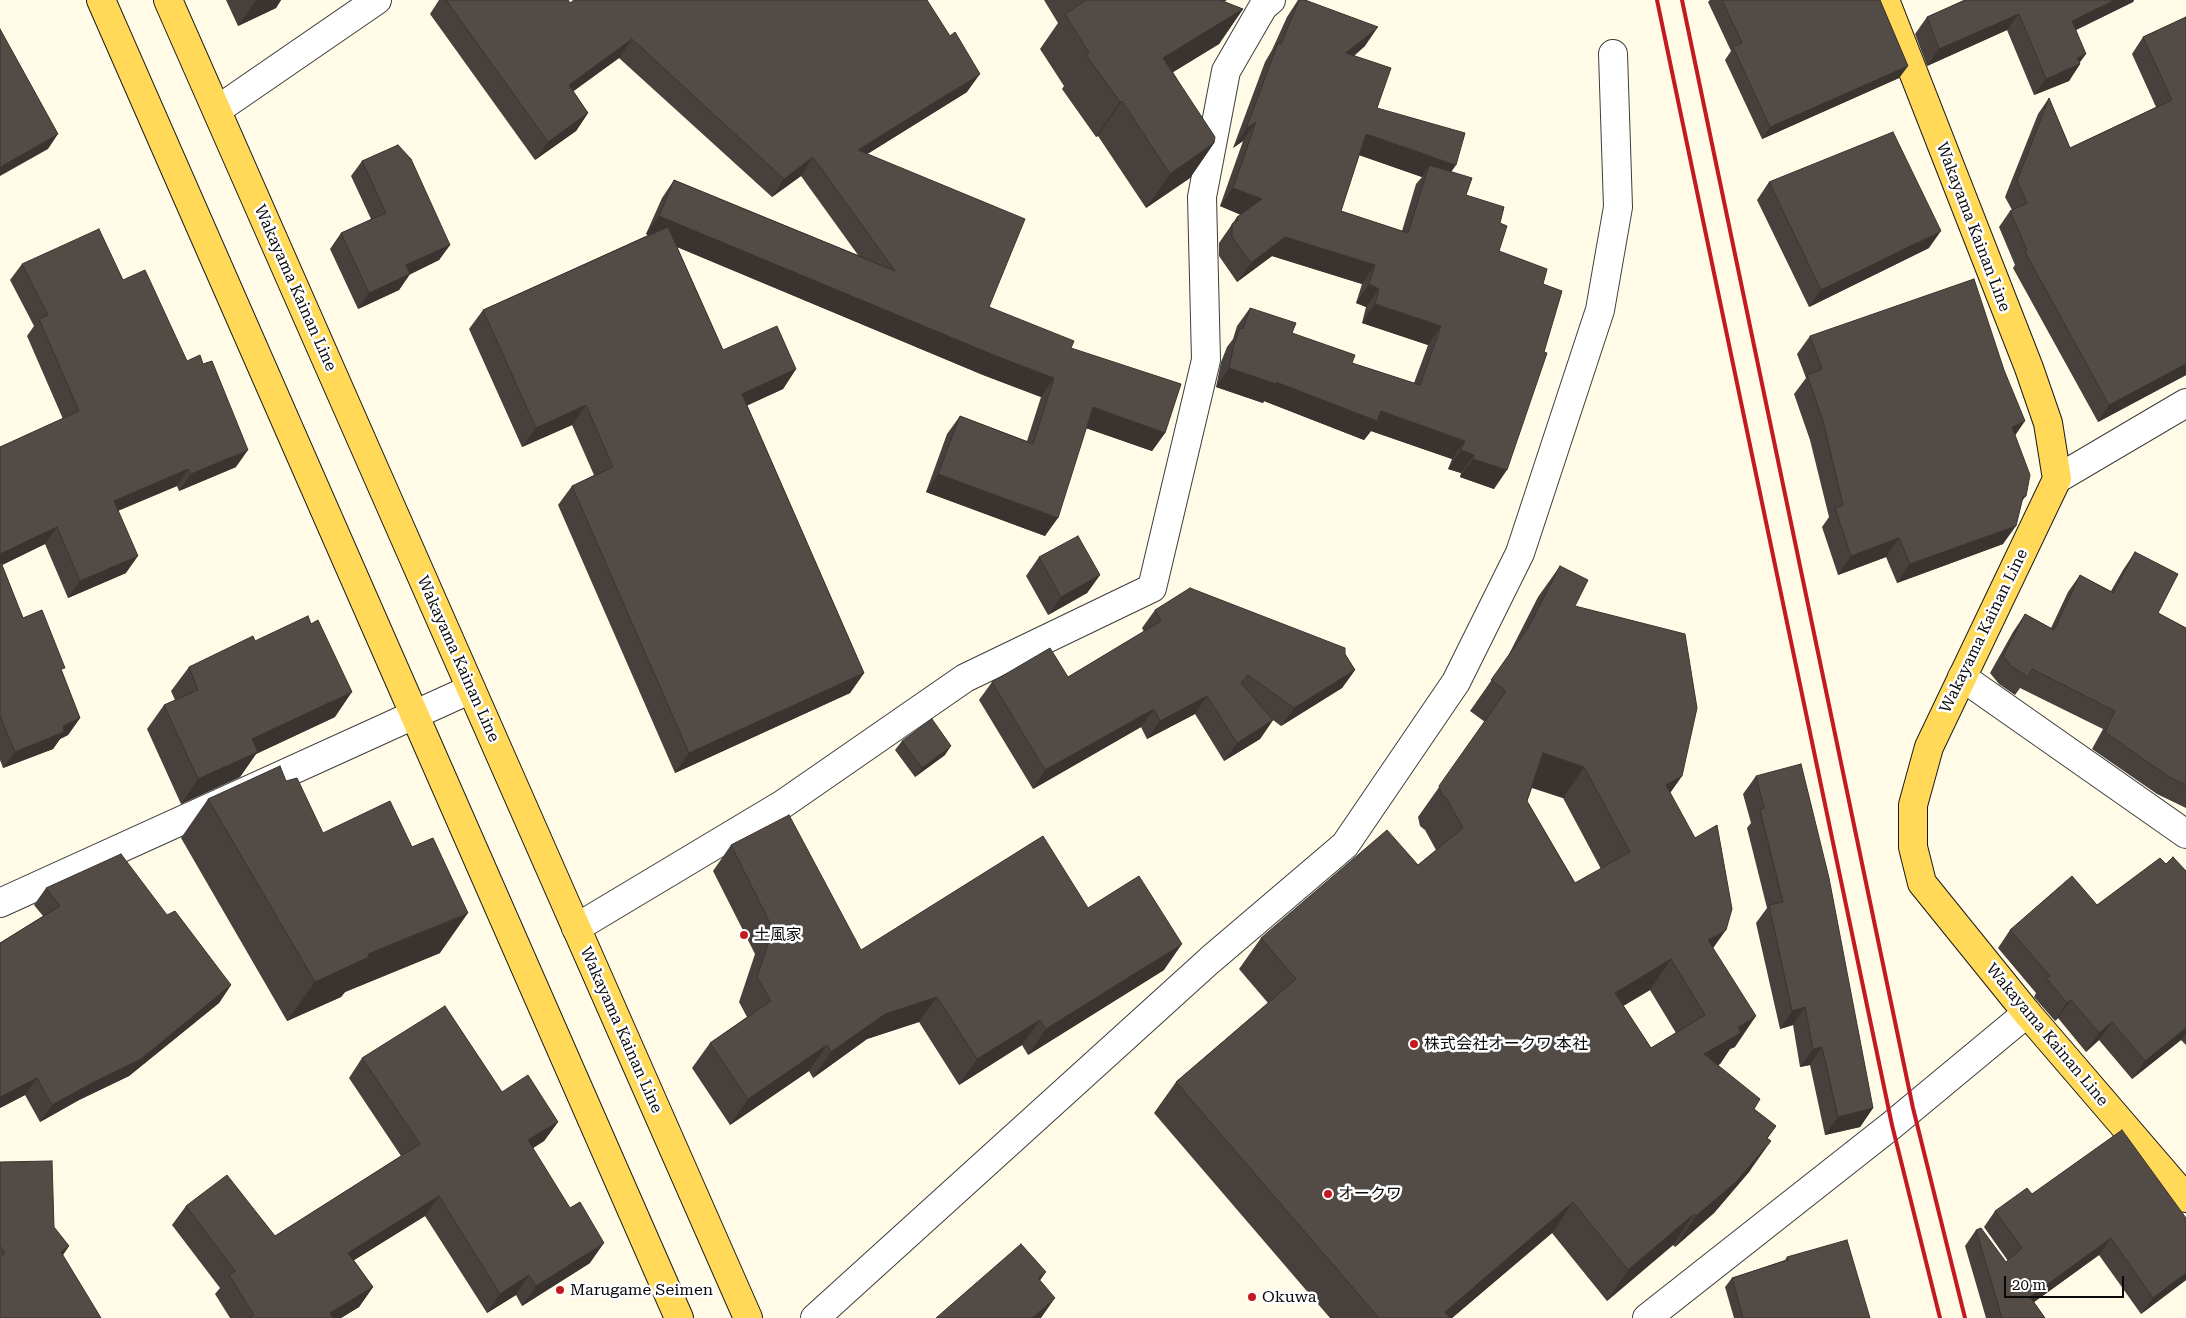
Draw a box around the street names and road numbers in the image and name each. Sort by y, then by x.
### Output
street label: Wakayama Kainan Line [1932,140,2014,314]
street label: Wakayama Kainan Line [250,202,340,374]
street label: Wakayama Kainan Line [1936,546,2032,716]
street label: Wakayama Kainan Line [413,573,503,745]
street label: Wakayama Kainan Line [576,944,666,1116]
street label: Wakayama Kainan Line [1982,960,2112,1110]

